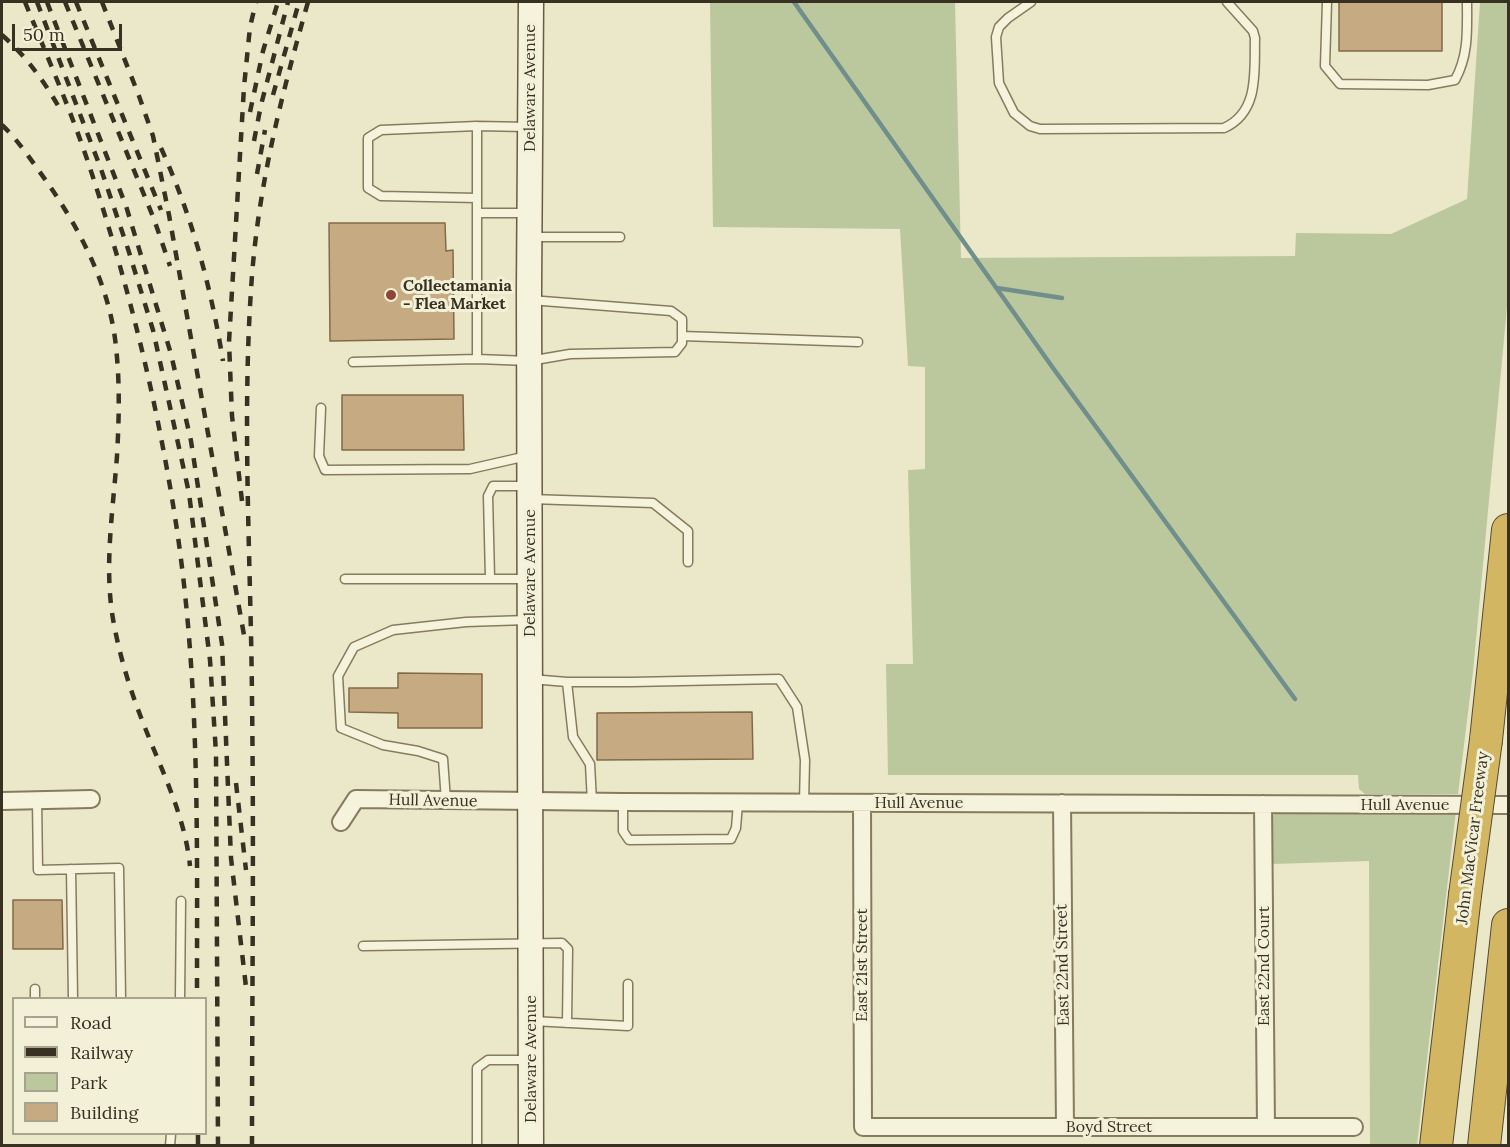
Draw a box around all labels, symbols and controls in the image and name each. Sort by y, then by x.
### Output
scale bar [15,12,124,50]
text: 50 m [23,23,65,46]
street label: Delaware Avenue [520,24,540,152]
place label: Collectamania - Flea Market [403,276,512,314]
marker: Collectamania - Flea Market [384,288,398,302]
street label: Delaware Avenue [520,509,540,637]
street label: John MacVicar Freeway [1453,750,1493,926]
street label: Hull Avenue [388,791,478,811]
street label: Hull Avenue [875,793,963,813]
street label: Hull Avenue [1361,795,1449,815]
street label: East 22nd Street [1052,904,1074,1026]
street label: East 22nd Court [1254,906,1274,1026]
street label: East 21st Street [852,908,872,1022]
street label: Delaware Avenue [521,995,541,1123]
legend [12,997,207,1135]
text: Road [70,1011,112,1034]
text: Railway [70,1041,133,1064]
text: Park [70,1071,107,1094]
text: Building [70,1101,138,1124]
street label: Boyd Street [1066,1117,1152,1137]

